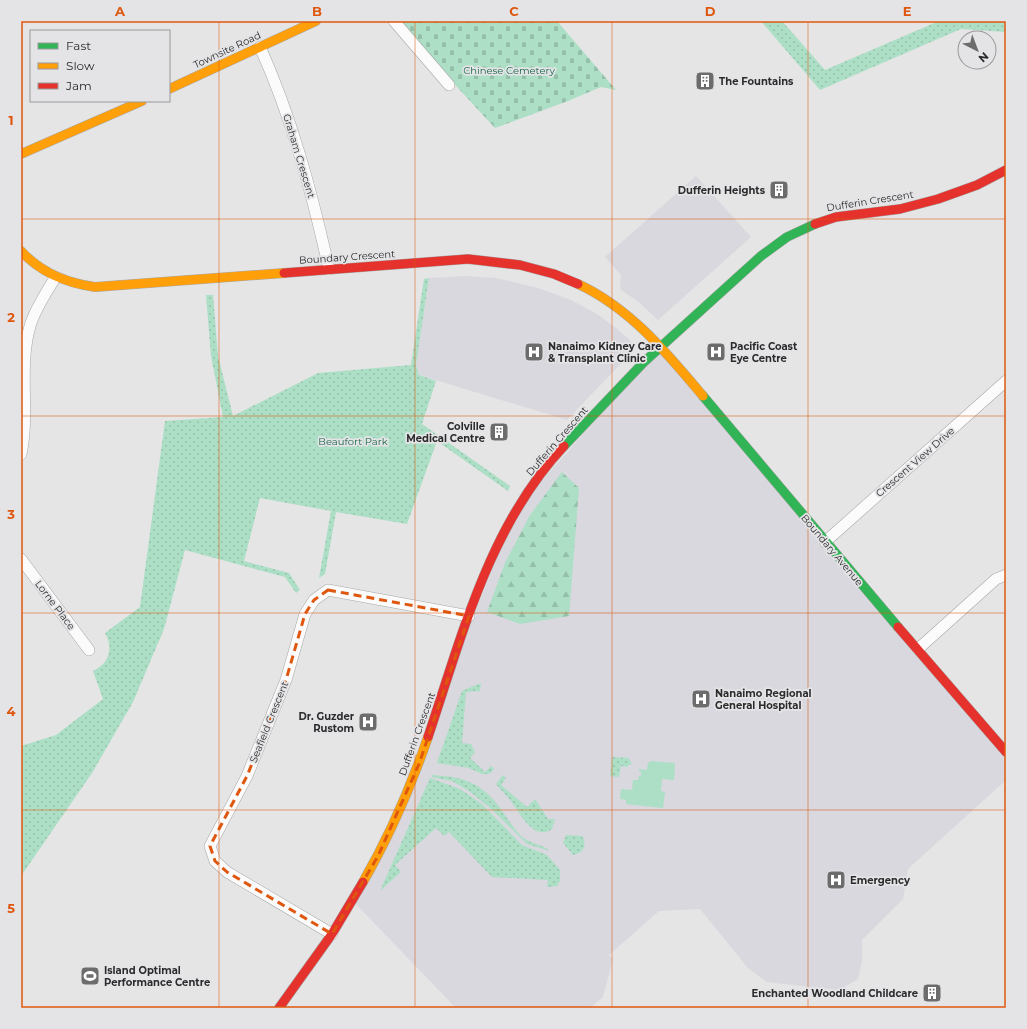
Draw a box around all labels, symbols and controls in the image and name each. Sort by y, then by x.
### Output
text: A [114,3,126,19]
text: B [312,3,322,19]
text: C [509,3,519,19]
text: D [705,3,716,19]
text: E [903,3,912,19]
street label: Townsite Road [191,29,263,71]
legend [30,30,170,102]
north arrow [957,30,997,70]
text: Fast [66,38,91,53]
text: N [976,49,992,66]
text: Slow [66,58,95,73]
park label: Chinese Cemetery [463,64,555,77]
building icon: The Fountains [694,70,716,92]
place label: The Fountains [719,75,794,88]
text: Jam [65,78,92,93]
text: 1 [8,112,14,128]
street label: Graham Crescent [280,112,318,200]
building icon: Dufferin Heights [768,179,790,201]
place label: Dufferin Heights [678,184,766,197]
street label: Dufferin Crescent [826,188,914,214]
street label: Boundary Crescent [299,247,395,267]
text: 2 [7,309,15,325]
place label: Nanaimo Kidney Care & Transplant Clinic [548,340,662,365]
place label: Pacific Coast Eye Centre [730,340,798,365]
hospital icon: Nanaimo Kidney Care & Transplant Clinic [523,341,545,363]
hospital icon: Pacific Coast Eye Centre [705,341,727,363]
street label: Dufferin Crescent [523,404,591,478]
place label: Colville Medical Centre [406,420,485,445]
building icon: Colville Medical Centre [488,421,510,443]
street label: Crescent View Drive [873,424,957,500]
park label: Beaufort Park [318,435,388,448]
text: 3 [6,506,15,522]
street label: Boundary Avenue [798,511,866,589]
street label: Lorne Place [32,578,78,632]
street label: Seafield Crescent [247,679,291,765]
place label: Nanaimo Regional General Hospital [715,687,812,712]
hospital icon: Nanaimo Regional General Hospital [690,688,712,710]
street label: Dufferin Crescent [396,690,438,778]
text: 4 [7,703,16,719]
place label: Dr. Guzder Rustom [299,710,355,735]
hospital icon: Dr. Guzder Rustom [357,711,379,733]
hospital icon: Emergency [825,869,847,891]
place label: Emergency [850,874,911,887]
text: 5 [7,900,15,916]
place label: Island Optimal Performance Centre [104,964,210,989]
sports icon: Island Optimal Performance Centre [79,965,101,987]
building icon: Enchanted Woodland Childcare [921,982,943,1004]
place label: Enchanted Woodland Childcare [752,987,918,1000]

